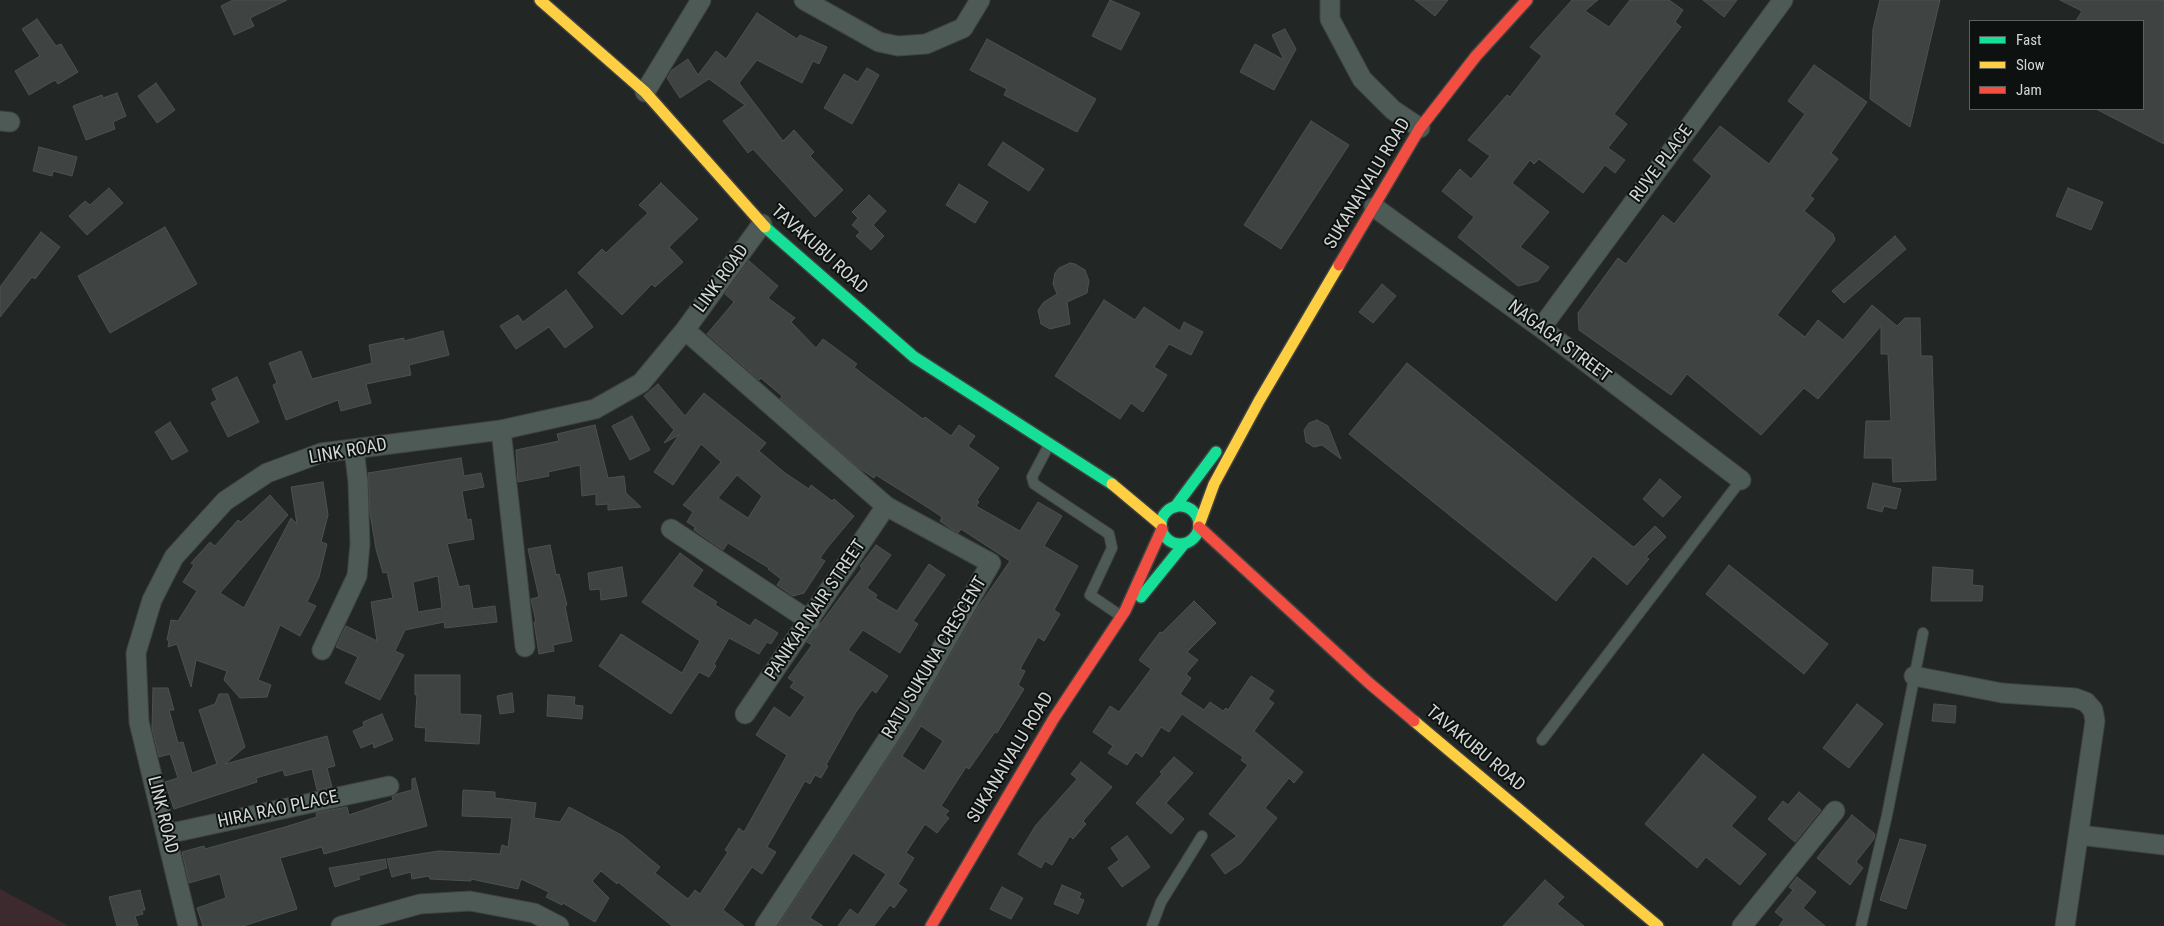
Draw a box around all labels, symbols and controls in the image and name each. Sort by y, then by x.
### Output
legend [1969,20,2144,110]
text: Fast [2016,31,2041,49]
text: Slow [2016,56,2045,74]
text: Jam [2016,81,2042,99]
street label: SUKANAIVALU ROAD [1320,115,1416,253]
street label: RUVE PLACE [1626,121,1698,207]
street label: TAVAKUBU ROAD [766,201,872,299]
street label: LINK ROAD [690,241,754,317]
street label: NAGAGA STREET [1503,296,1615,388]
street label: LINK ROAD [307,435,389,469]
street label: PANIKAR NAIR STREET [761,536,871,684]
street label: RATU SUKUNA CRESCENT [878,573,992,743]
street label: SUKANAIVALU ROAD [963,689,1059,827]
street label: TAVAKUBU ROAD [1421,701,1529,797]
street label: LINK ROAD [142,774,182,856]
street label: HIRA RAO PLACE [216,787,340,833]

